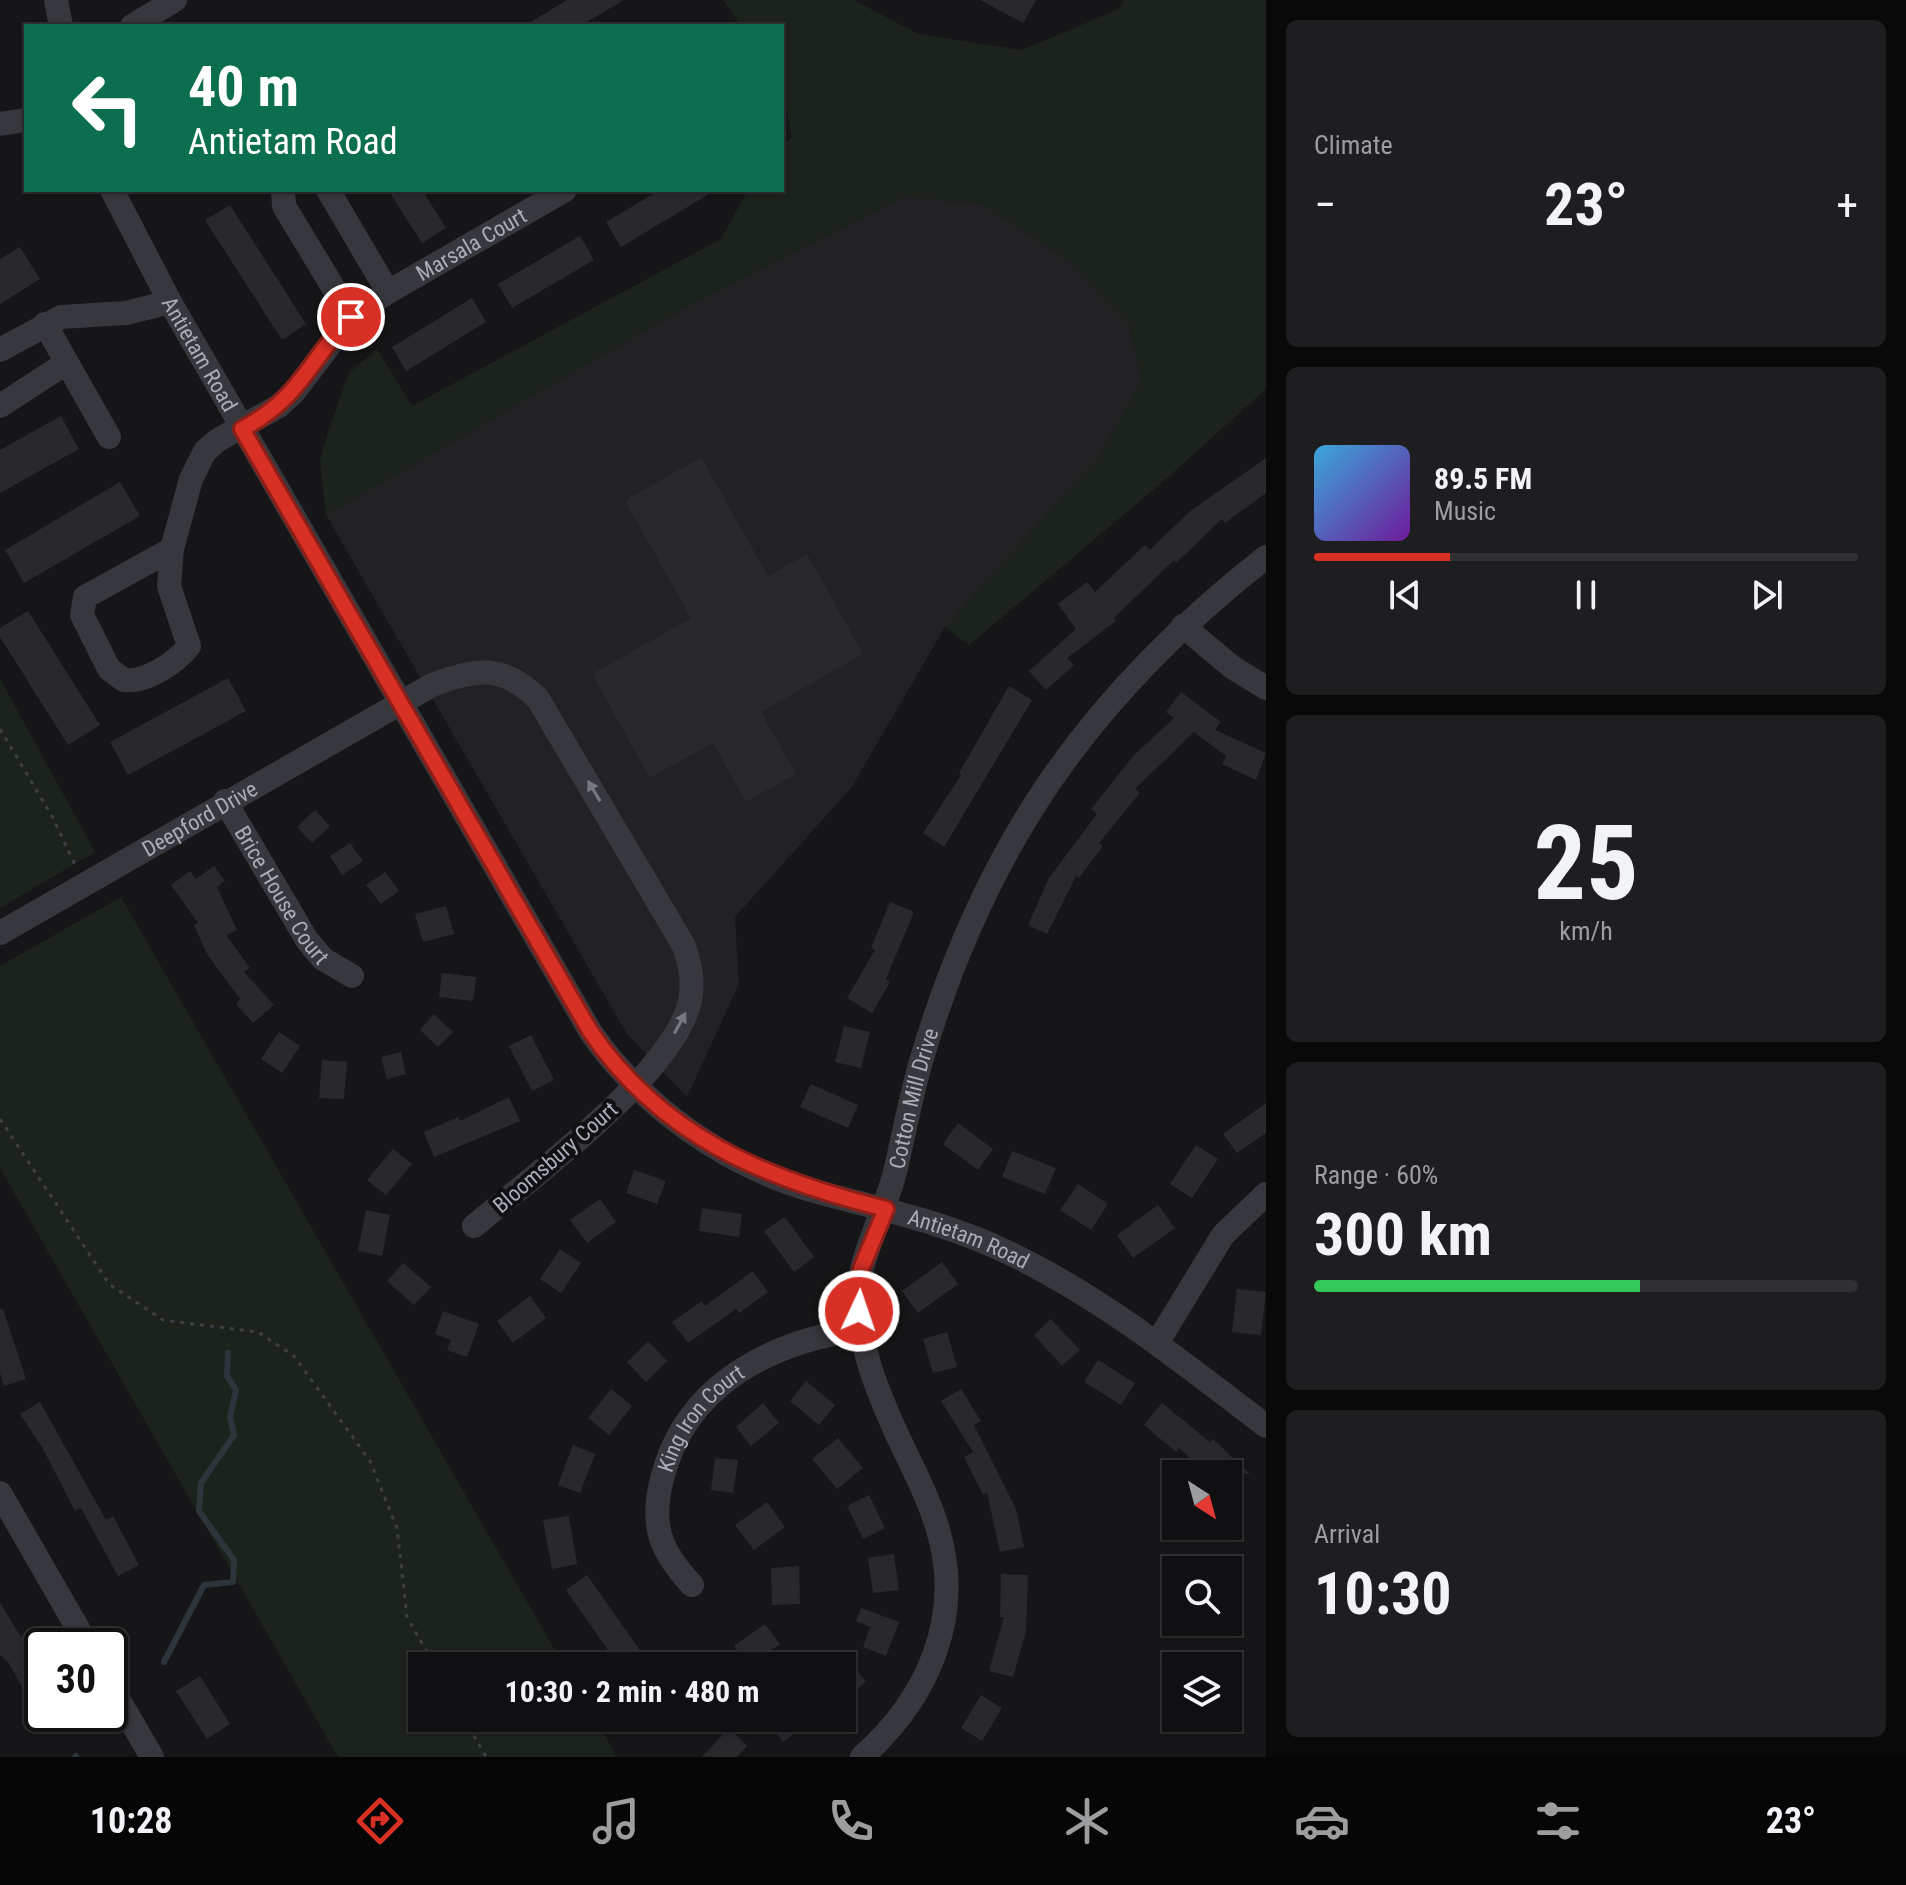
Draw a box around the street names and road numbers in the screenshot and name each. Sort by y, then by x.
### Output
street label: Marsala Court [412,203,531,286]
street label: Antietam Road [157,292,242,416]
street label: Deepford Drive [138,776,262,862]
street label: Brice House Court [230,822,334,970]
street label: Cotton Mill Drive [884,1025,943,1171]
street label: Bloomsbury Court [488,1097,622,1218]
street label: Antietam Road [905,1205,1033,1274]
street label: King Iron Court [653,1360,749,1475]

